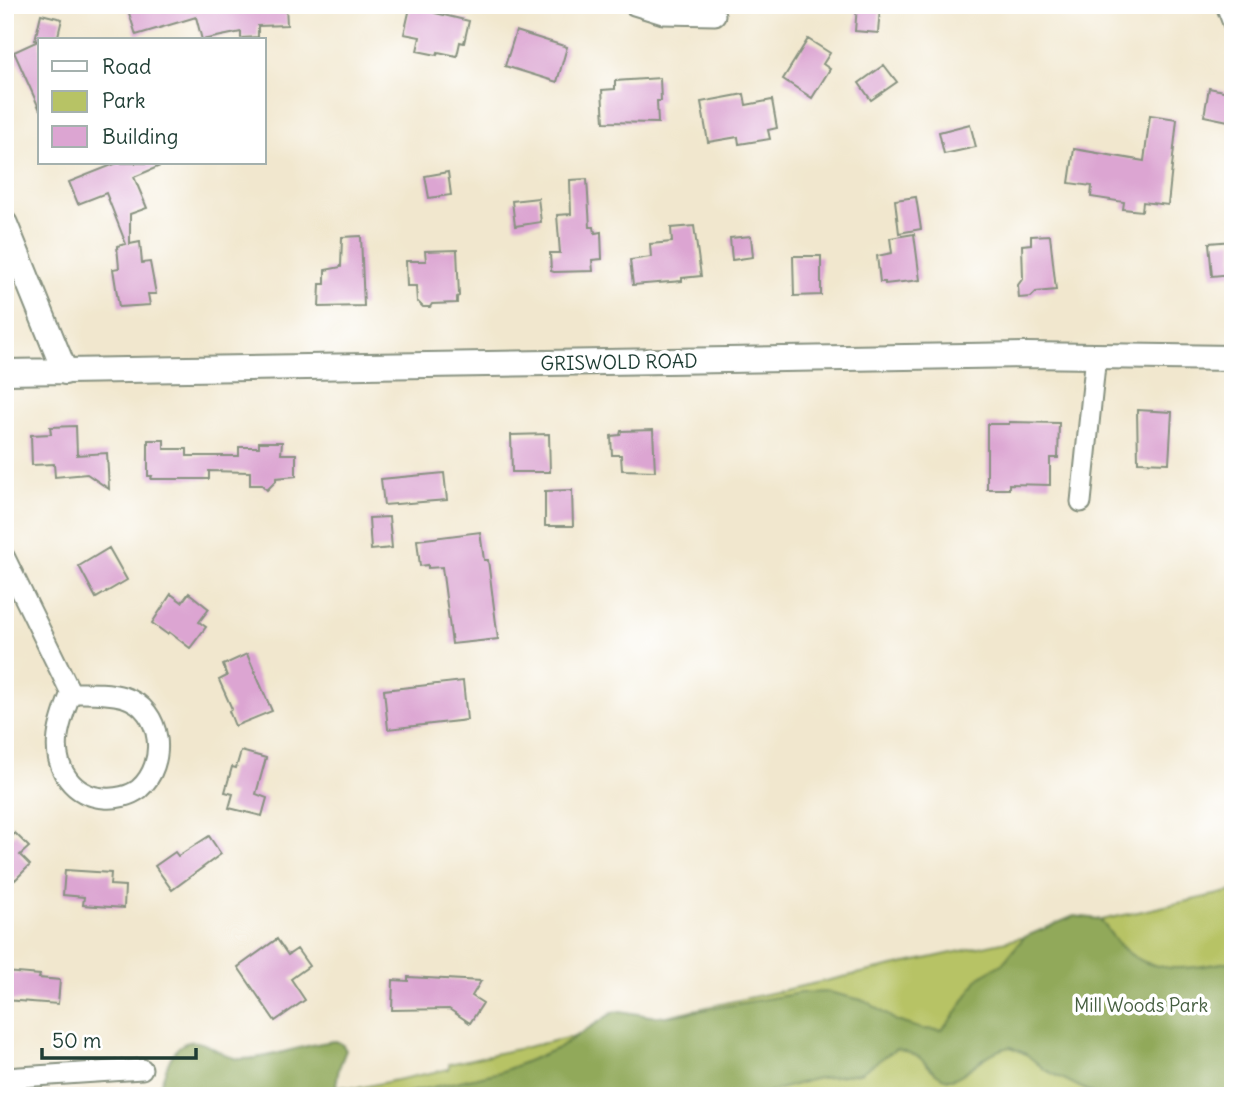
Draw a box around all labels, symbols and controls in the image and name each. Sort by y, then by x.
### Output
legend [38,38,266,164]
text: Road [102,53,151,80]
text: Park [102,87,145,114]
text: Building [102,123,178,150]
street label: GRISWOLD ROAD [540,349,698,375]
park label: Mill Woods Park [1074,993,1208,1017]
scale bar [42,1017,196,1061]
text: 50 m [52,1027,101,1054]

